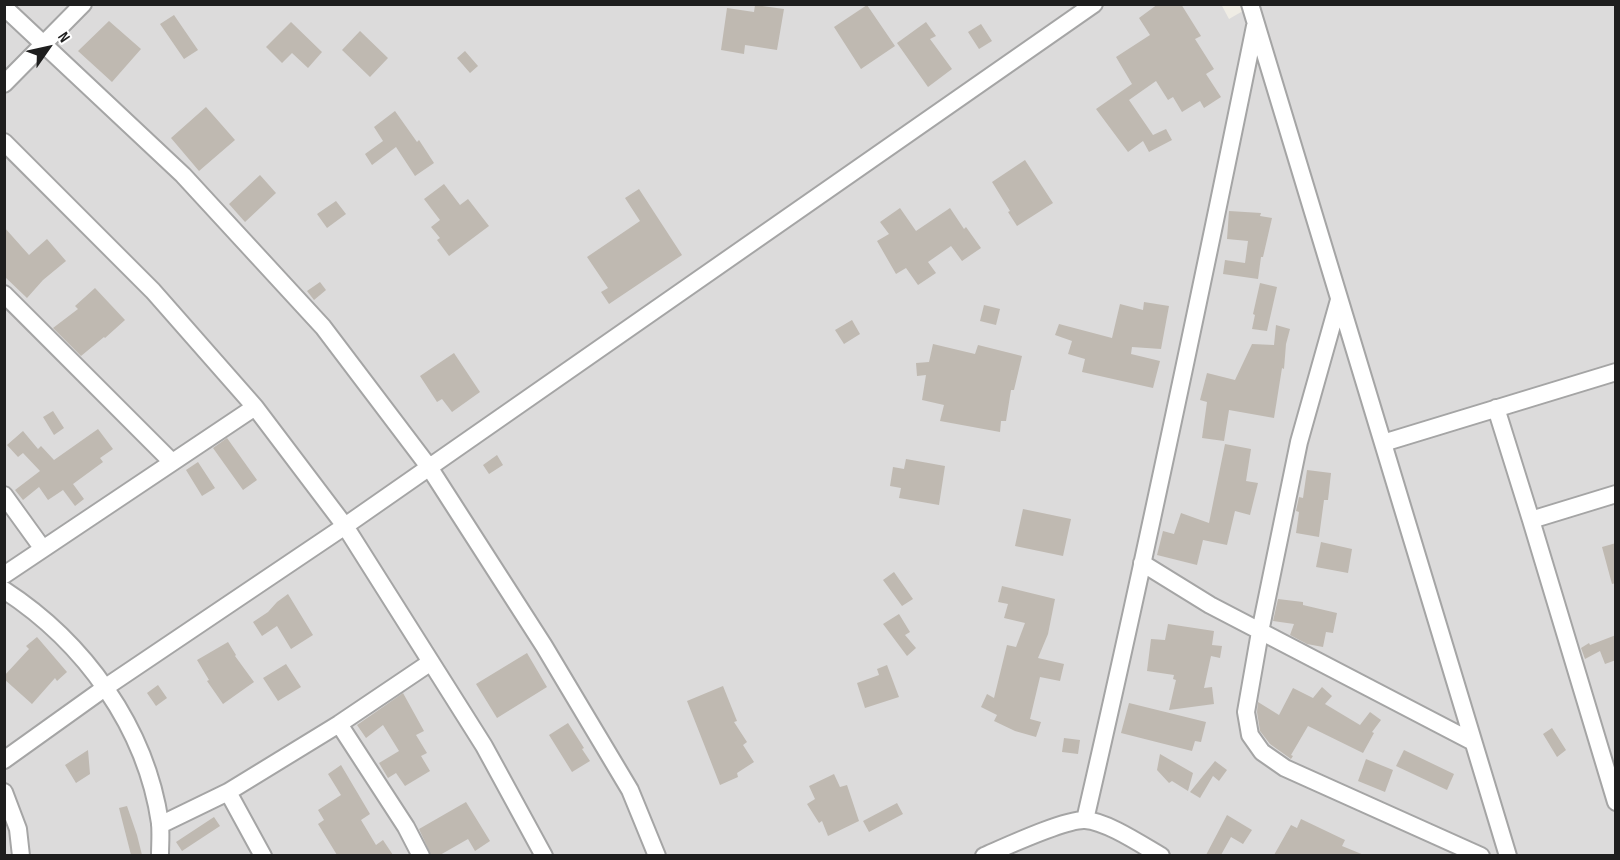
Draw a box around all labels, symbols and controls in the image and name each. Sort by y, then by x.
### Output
north arrow [18,18,78,78]
text: N [53,29,74,47]

